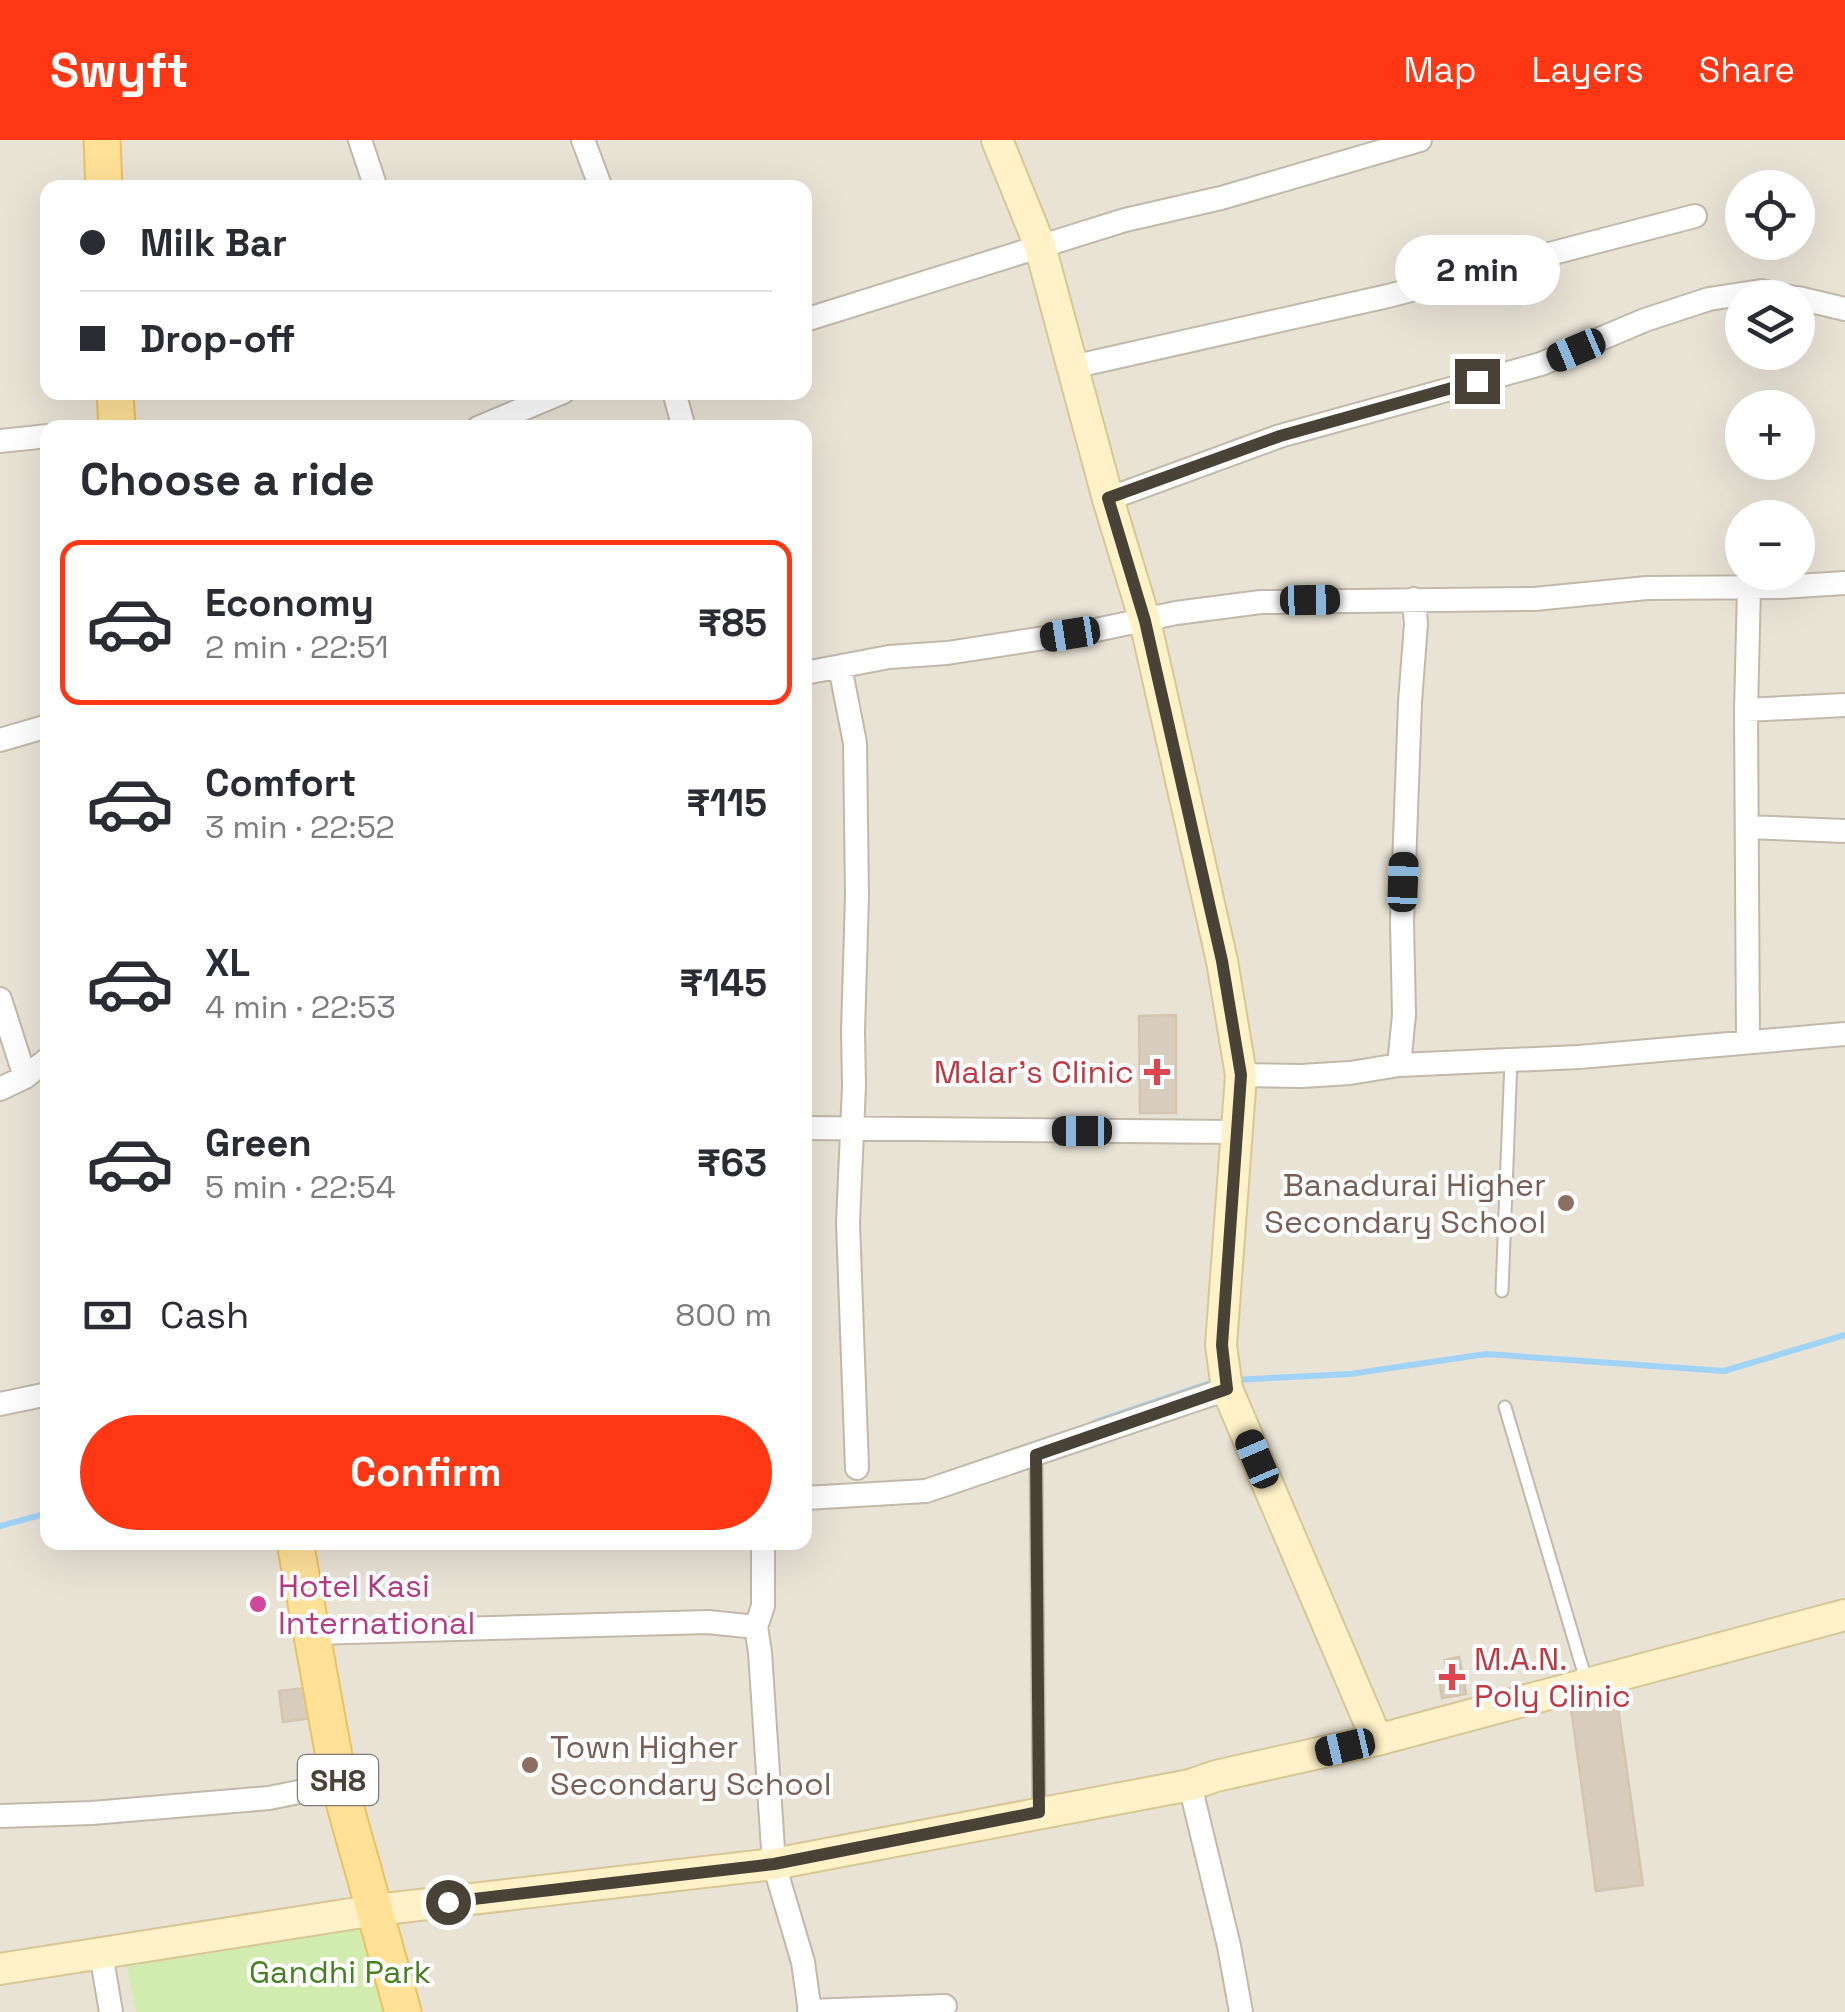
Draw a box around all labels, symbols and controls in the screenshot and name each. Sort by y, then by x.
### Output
text: Swyft [50,40,189,101]
text: Map [1403,48,1476,92]
text: Layers [1531,48,1644,92]
text: Share [1699,48,1795,92]
map controls [1725,170,1815,590]
button: locate [1725,170,1815,260]
text: Milk Bar [140,219,287,267]
callout: 2 min [1394,236,1560,306]
text: 2 min [1436,250,1519,290]
button: layers [1725,280,1815,370]
text: Drop-off [140,315,295,363]
car [1543,324,1609,376]
route end [1455,359,1500,404]
button: + [1725,390,1815,480]
text: Choose a ride [80,451,375,508]
button: − [1725,500,1815,590]
icon: car [85,578,175,668]
text: Economy [205,579,374,627]
car [1280,584,1340,616]
text: ₹85 [698,599,767,647]
car [1038,614,1102,654]
text: 2 min · 22:51 [205,627,389,667]
icon: car [85,758,175,848]
text: Comfort [205,759,356,807]
text: ₹115 [686,779,767,827]
text: 3 min · 22:52 [205,807,395,847]
car [1387,851,1419,913]
icon: car [85,938,175,1028]
text: XL [205,939,250,987]
text: ₹145 [679,959,767,1007]
text: 4 min · 22:53 [205,987,396,1027]
place label: Malar's Clinic [934,1052,1134,1092]
marker: Malar's Clinic [1144,1059,1170,1085]
car [1052,1116,1112,1146]
icon: car [85,1118,175,1208]
text: Green [205,1119,312,1167]
text: ₹63 [697,1139,767,1187]
place label: Banadurai Higher Secondary School [1264,1165,1546,1242]
text: 5 min · 22:54 [205,1167,396,1207]
marker: Banadurai Higher Secondary School [1555,1192,1577,1214]
icon: cash [80,1288,135,1343]
text: Cash [160,1291,249,1339]
text: 800 m [675,1295,772,1335]
button: Confirm [80,1415,772,1530]
car [1231,1426,1283,1492]
place label: Hotel Kasi International [278,1566,475,1643]
marker: Hotel Kasi International [247,1593,269,1615]
place label: M.A.N. Poly Clinic [1474,1639,1631,1716]
marker: M.A.N. Poly Clinic [1439,1664,1465,1690]
car [1312,1726,1378,1768]
place label: Town Higher Secondary School [550,1727,832,1804]
marker: Town Higher Secondary School [519,1754,541,1776]
road number: SH8 [298,1755,378,1805]
route start [426,1880,471,1925]
park label: Gandhi Park [249,1952,431,1992]

